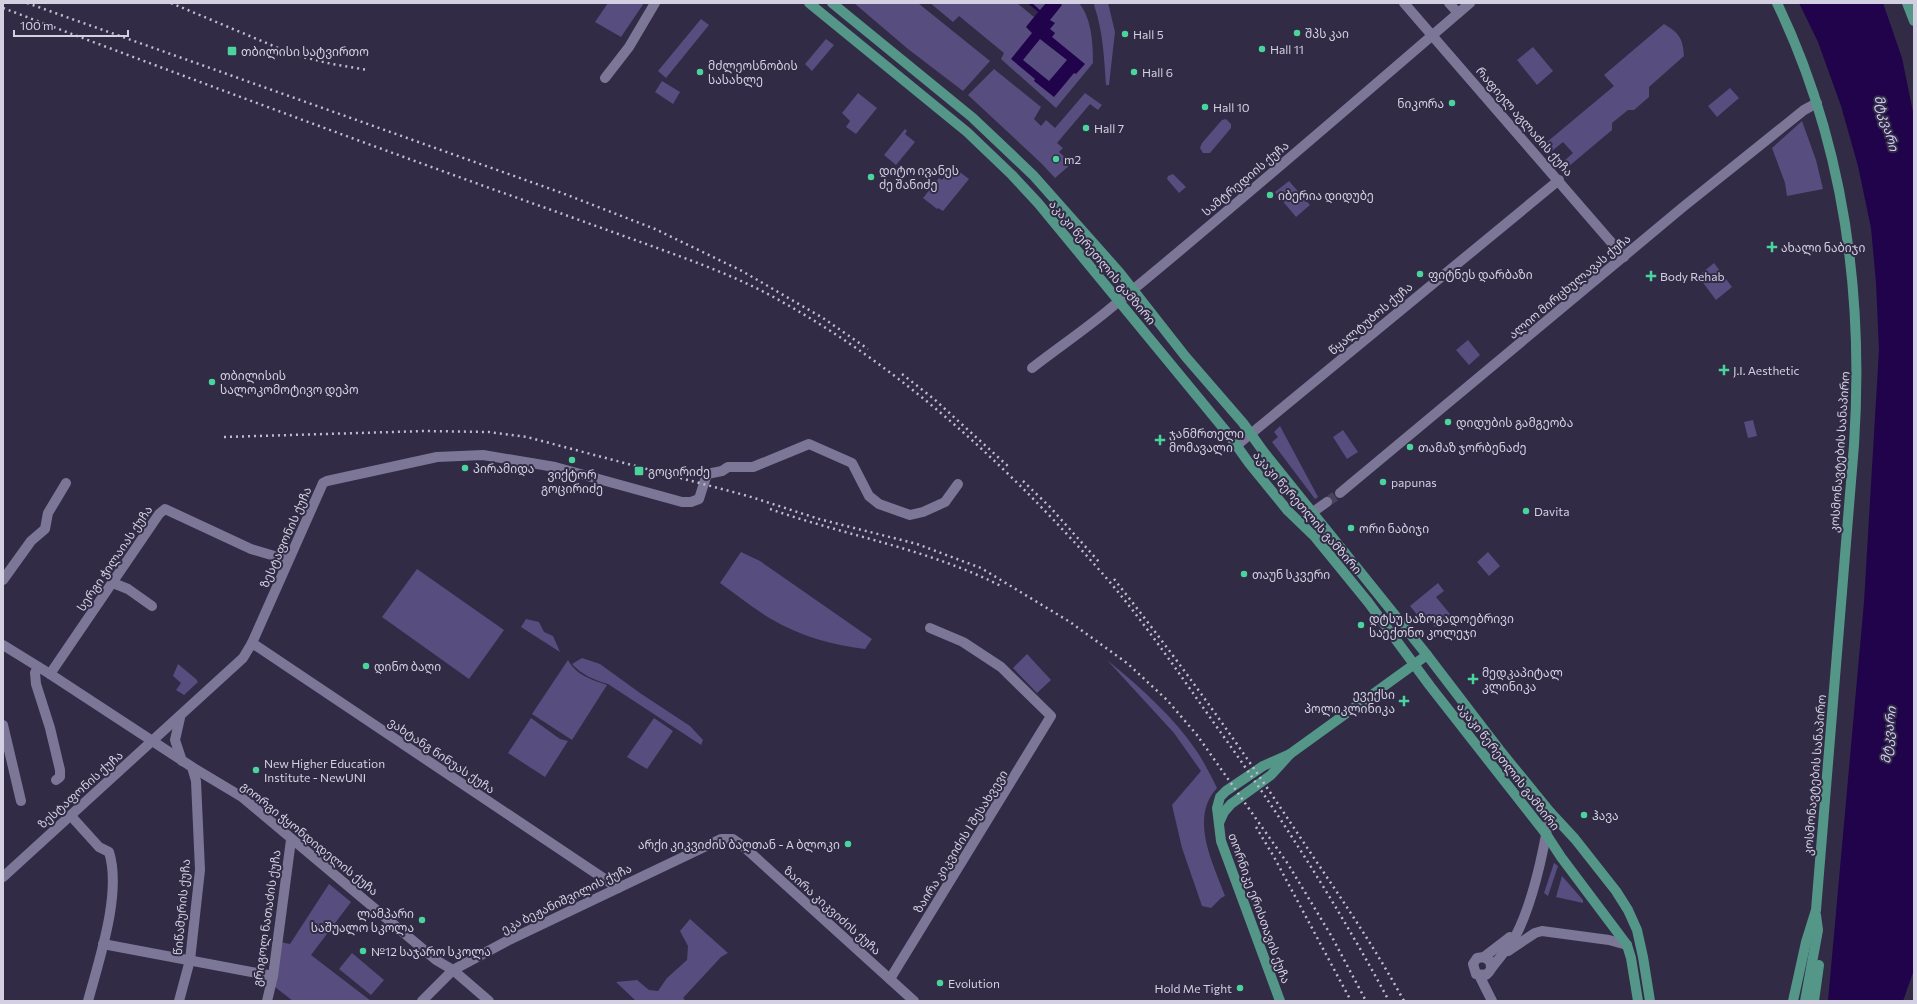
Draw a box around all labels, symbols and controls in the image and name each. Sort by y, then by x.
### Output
scale bar [14,12,128,38]
text: 100 m [20,18,54,32]
place label: შპს კაი [1305,26,1349,41]
place label: Hall 5 [1133,27,1164,41]
marker: შპს კაი [1292,28,1302,38]
marker: Hall 5 [1120,29,1130,39]
place label: Hall 11 [1270,42,1304,56]
place label: თბილისი სატვირთო [241,44,369,60]
marker: Hall 11 [1257,44,1267,54]
marker: თბილისი სატვირთო [226,45,238,57]
place label: მძლეოსნობის სასახლე [708,58,798,88]
street label: რაფიელ აგლაძის ქუჩა [1472,63,1576,180]
place label: Hall 6 [1142,65,1173,79]
marker: მძლეოსნობის სასახლე [695,67,705,77]
marker: Hall 6 [1129,67,1139,77]
water label: მტკვარი [1870,93,1903,154]
place label: ნიკორა [1397,96,1444,111]
marker: ნიკორა [1447,98,1457,108]
place label: Hall 10 [1213,100,1250,114]
marker: Hall 10 [1200,102,1210,112]
place label: Hall 7 [1094,121,1124,135]
marker: Hall 7 [1081,123,1091,133]
street label: სამტრედიის ქუჩა [1199,138,1292,220]
place label: m2 [1064,152,1081,166]
marker: m2 [1051,154,1061,164]
place label: დიტო ივანეს ძე შანიძე [879,163,959,192]
marker: დიტო ივანეს ძე შანიძე [866,172,876,182]
place label: იბერია დიდუბე [1278,188,1374,204]
marker: იბერია დიდუბე [1265,190,1275,200]
street label: აკაკი წერეთლის გამზირი [1045,197,1159,328]
street label: ალიო მირცხულავას ქუჩა [1505,231,1634,343]
place label: ახალი ნაბიჯი [1781,240,1865,256]
marker: ახალი ნაბიჯი [1766,241,1778,253]
place label: ფიტნეს დარბაზი [1428,267,1533,283]
marker: ფიტნეს დარბაზი [1415,269,1425,279]
place label: Body Rehab [1660,269,1725,283]
marker: Body Rehab [1645,270,1657,282]
street label: წყალტუბოს ქუჩა [1325,279,1416,359]
place label: J.I. Aesthetic [1733,363,1800,378]
marker: J.I. Aesthetic [1718,364,1730,376]
place label: თბილისის სალოკომოტივო დეპო [220,368,359,398]
street label: კოსმონავტების სანაპირო [1826,371,1853,533]
marker: თბილისის სალოკომოტივო დეპო [207,377,217,387]
place label: დიდუბის გამგეობა [1456,415,1573,431]
marker: დიდუბის გამგეობა [1443,417,1453,427]
place label: ჯანმრთელი მომავალი [1169,426,1244,456]
marker: ჯანმრთელი მომავალი [1154,434,1166,446]
place label: თამაზ ჯორბენაძე [1418,440,1527,455]
marker: თამაზ ჯორბენაძე [1405,442,1415,452]
street label: აკაკი წერეთლის გამზირი [1249,448,1365,578]
marker: ვიქტორ გოცირიძე [567,455,577,465]
place label: პირამიდა [473,461,534,477]
marker: პირამიდა [460,463,470,473]
place label: გოცირიძე [648,464,710,479]
marker: გოცირიძე [633,465,645,477]
place label: ვიქტორ გოცირიძე [541,467,603,496]
place label: papunas [1391,475,1437,489]
marker: papunas [1378,477,1388,487]
street label: ზესტაფონის ქუჩა [256,484,314,590]
street label: სერგი ჭილაიას ქუჩა [74,503,156,614]
place label: Davita [1534,504,1569,518]
marker: Davita [1521,506,1531,516]
place label: ორი ნაბიჯი [1359,521,1429,536]
marker: ორი ნაბიჯი [1346,523,1356,533]
place label: თაუნ სკვერი [1252,567,1330,582]
marker: თაუნ სკვერი [1239,569,1249,579]
place label: დტსუ საზოგადოებრივი საექთნო კოლეჯი [1369,611,1514,641]
marker: დტსუ საზოგადოებრივი საექთნო კოლეჯი [1356,620,1366,630]
place label: დინო ბაღი [374,659,441,675]
marker: დინო ბაღი [361,661,371,671]
place label: მედკაპიტალ კლინიკა [1482,665,1563,695]
marker: მედკაპიტალ კლინიკა [1467,673,1479,685]
place label: ევექსი პოლიკლინიკა [1304,687,1395,717]
street label: კოსმონავტების სანაპირო [1800,694,1829,856]
marker: ევექსი პოლიკლინიკა [1398,695,1410,707]
street label: აკაკი წერეთლის გამზირი [1453,699,1563,834]
water label: მტკვარი [1877,705,1900,764]
street label: ვახტანგ ნინუას ქუჩა [386,714,498,797]
street label: ზესტაფონის ქუჩა [35,747,126,831]
place label: New Higher Education Institute - NewUNI [264,756,385,784]
marker: New Higher Education Institute - NewUNI [251,765,261,775]
street label: ზაირა კიკვიძის I შესახვევი [910,767,1011,916]
street label: გიორგი ჭყონდიდელის ქუჩა [237,778,382,899]
place label: ჰავა [1592,808,1618,823]
marker: ჰავა [1579,810,1589,820]
street label: თორნიკე ერისთავის ქუჩა [1225,831,1294,986]
place label: არქი კიკვიძის ბაღთან - A ბლოკი [638,837,840,853]
marker: არქი კიკვიძის ბაღთან - A ბლოკი [843,839,853,849]
street label: გრიგოლ ნათაძის ქუჩა [249,849,285,988]
street label: წიწამურის ქუჩა [170,858,193,956]
street label: ეკა ბეჟანიშვილის ქუჩა [498,860,634,938]
street label: ზაირა კიკვიძის ქუჩა [781,863,884,958]
place label: ლამპარი საშუალო სკოლა [311,906,414,936]
marker: ლამპარი საშუალო სკოლა [417,915,427,925]
place label: №12 საჯარო სკოლა [371,944,491,960]
marker: №12 საჯარო სკოლა [358,946,368,956]
place label: Evolution [948,976,1000,990]
marker: Evolution [935,978,945,988]
place label: Hold Me Tight [1154,981,1232,995]
marker: Hold Me Tight [1235,983,1245,993]

